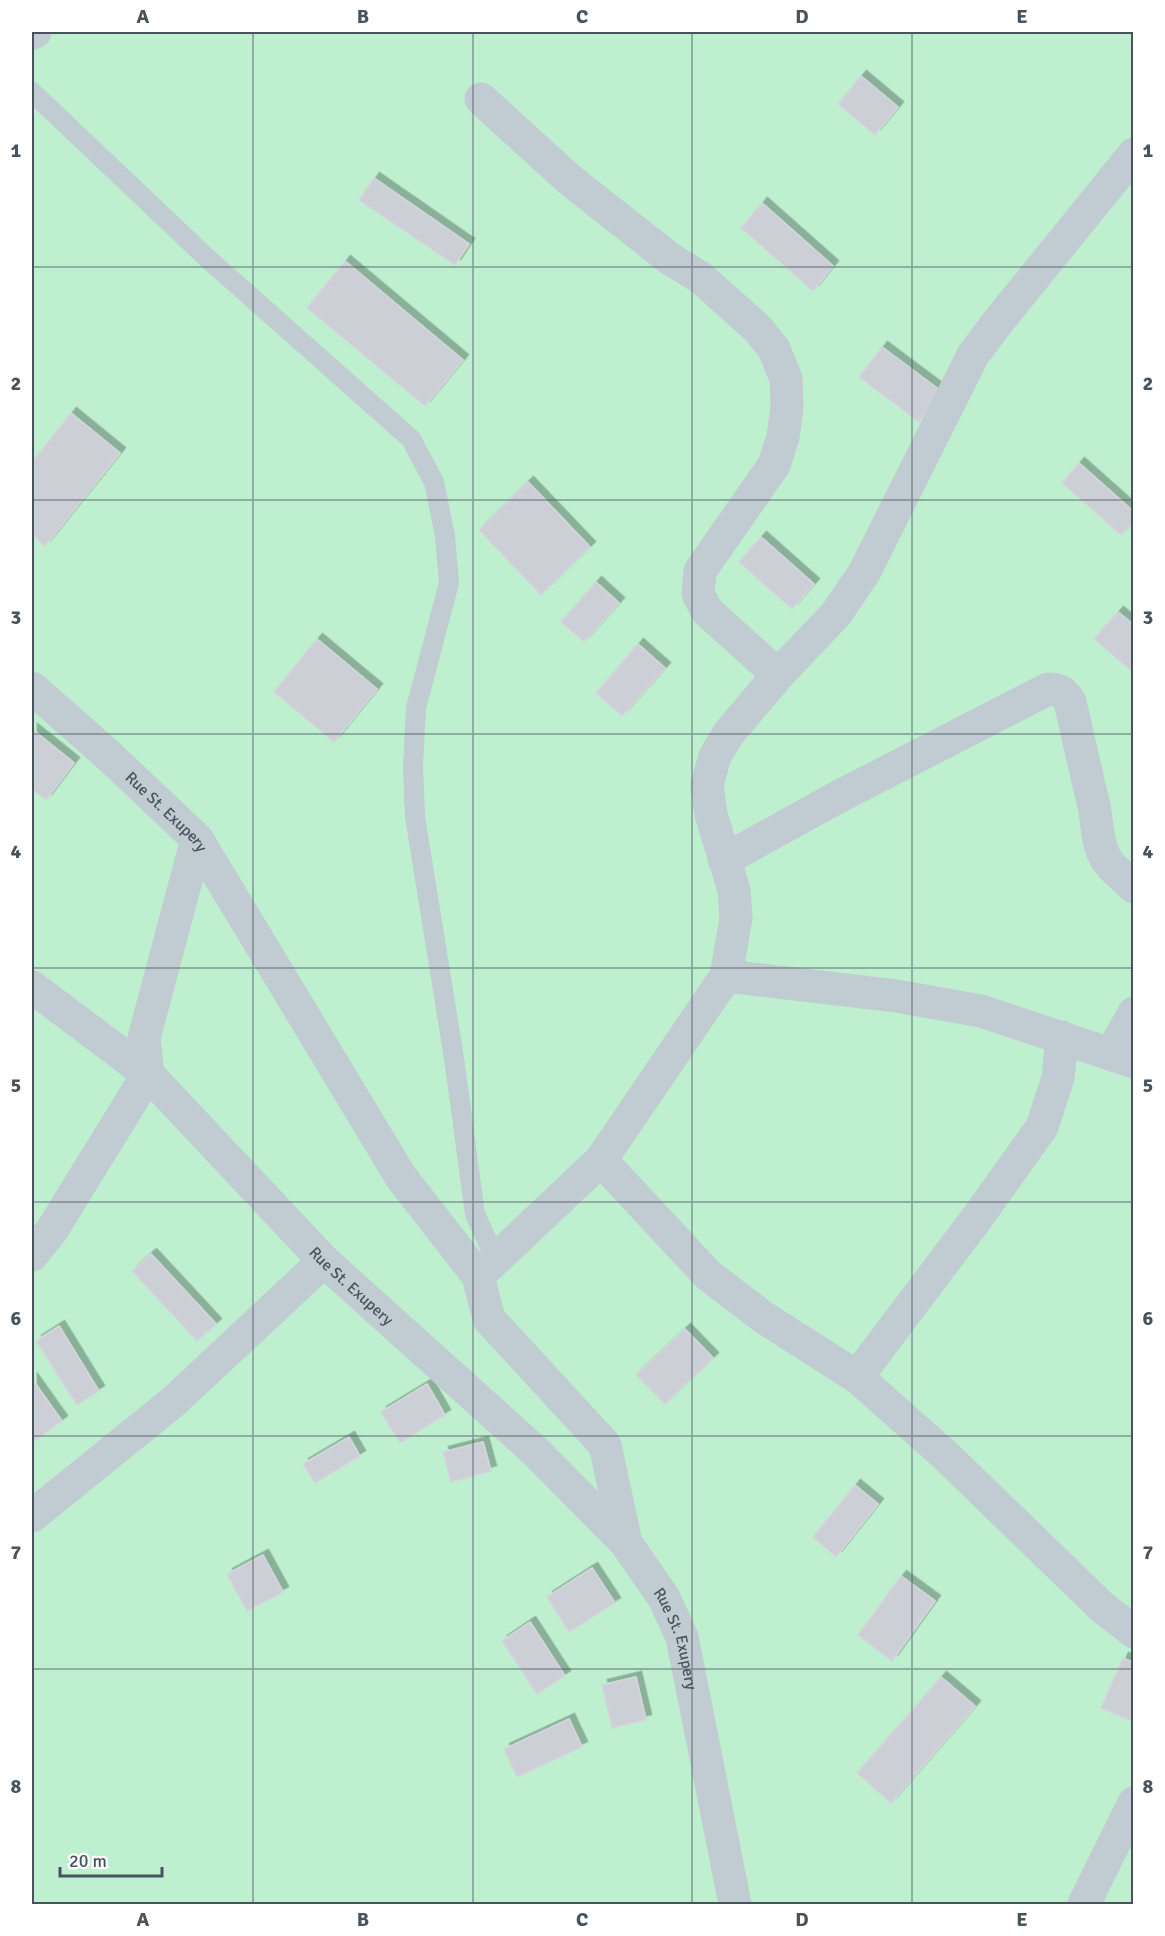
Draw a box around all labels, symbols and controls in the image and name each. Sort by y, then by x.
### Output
text: A [137,4,150,29]
text: B [357,4,369,29]
text: C [576,4,588,29]
text: D [795,4,809,29]
text: E [1016,4,1028,29]
text: 1 [11,138,22,163]
text: 1 [1143,138,1154,163]
text: 2 [11,371,21,396]
text: 2 [1143,371,1153,396]
text: 3 [11,605,21,630]
text: 3 [1143,605,1153,630]
street label: Rue St. Exupery [121,768,212,856]
text: 4 [11,839,22,864]
text: 4 [1143,839,1154,864]
text: 5 [11,1073,21,1098]
text: 5 [1143,1073,1153,1098]
street label: Rue St. Exupery [305,1243,398,1330]
text: 6 [11,1306,22,1331]
text: 6 [1143,1306,1154,1331]
text: 7 [11,1540,22,1565]
text: 7 [1143,1540,1154,1565]
street label: Rue St. Exupery [649,1584,701,1692]
text: 8 [11,1774,22,1799]
text: 8 [1143,1774,1154,1799]
scale bar [60,1840,162,1878]
text: 20 m [69,1850,107,1872]
text: A [137,1907,150,1932]
text: B [357,1907,369,1932]
text: C [576,1907,588,1932]
text: D [795,1907,809,1932]
text: E [1016,1907,1028,1932]

